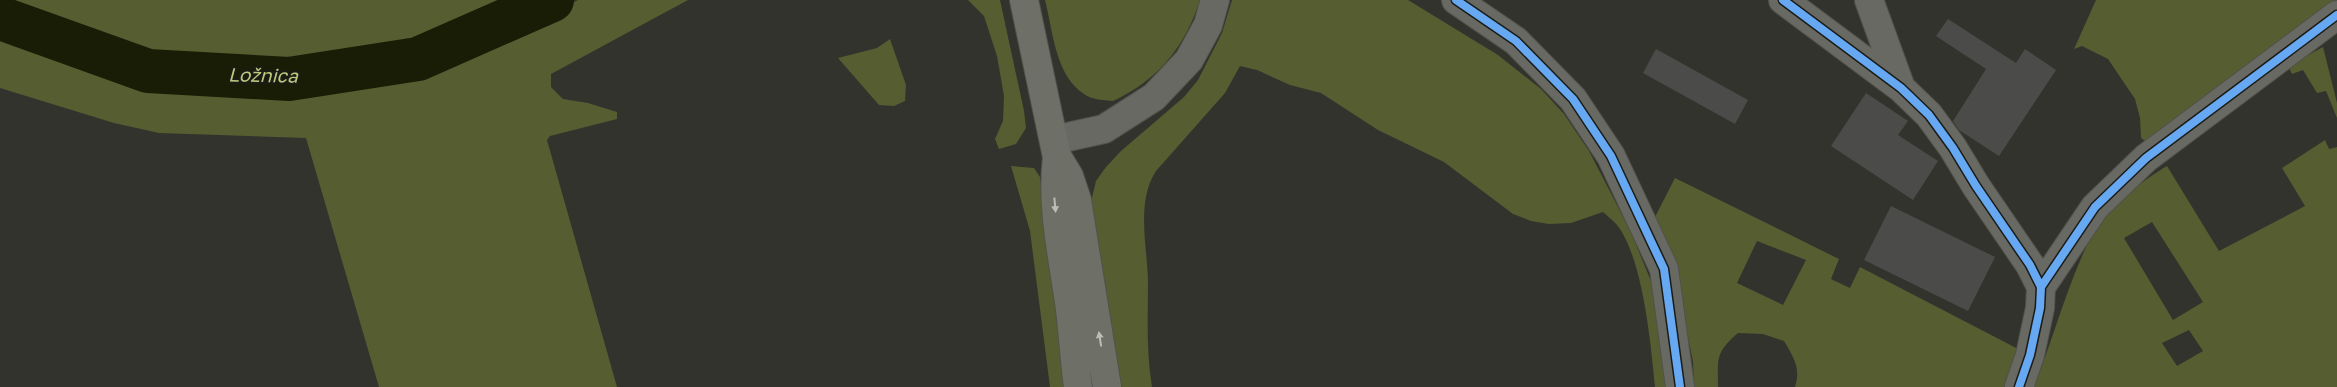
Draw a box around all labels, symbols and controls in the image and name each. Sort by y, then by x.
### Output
water label: Ložnica [228,62,299,87]
one-way arrow [1052,197,1060,213]
one-way arrow [1095,330,1103,346]

